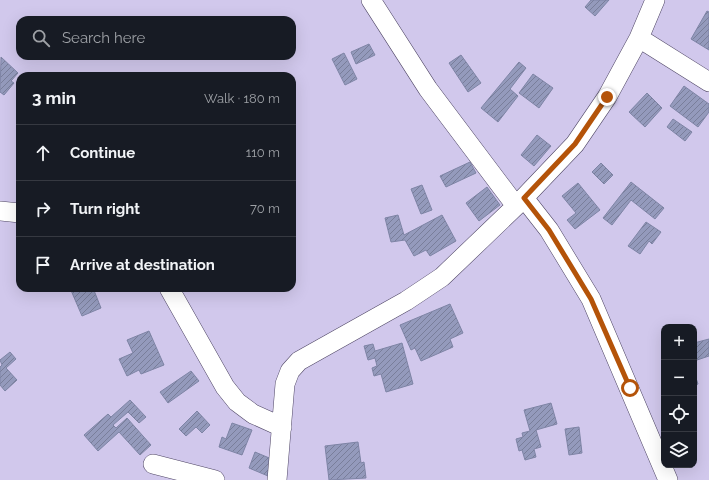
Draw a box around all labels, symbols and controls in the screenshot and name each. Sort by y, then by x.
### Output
search box [16,16,296,60]
icon: search [30,27,52,49]
text: Search here [62,29,145,47]
text: 3 min [32,88,76,108]
route end [598,88,616,106]
text: Walk · 180 m [204,91,280,106]
icon: ahead [32,142,54,164]
text: Continue [70,144,135,162]
text: 110 m [246,145,280,160]
icon: right [32,198,54,220]
text: Turn right [70,200,140,218]
text: 70 m [250,201,280,216]
icon: arrive [32,254,54,276]
text: Arrive at destination [70,256,215,274]
map controls [661,324,697,468]
button: + [661,324,697,360]
button: − [661,360,697,396]
route start [621,379,639,397]
button: locate [661,396,697,432]
button: layers [661,432,697,468]

